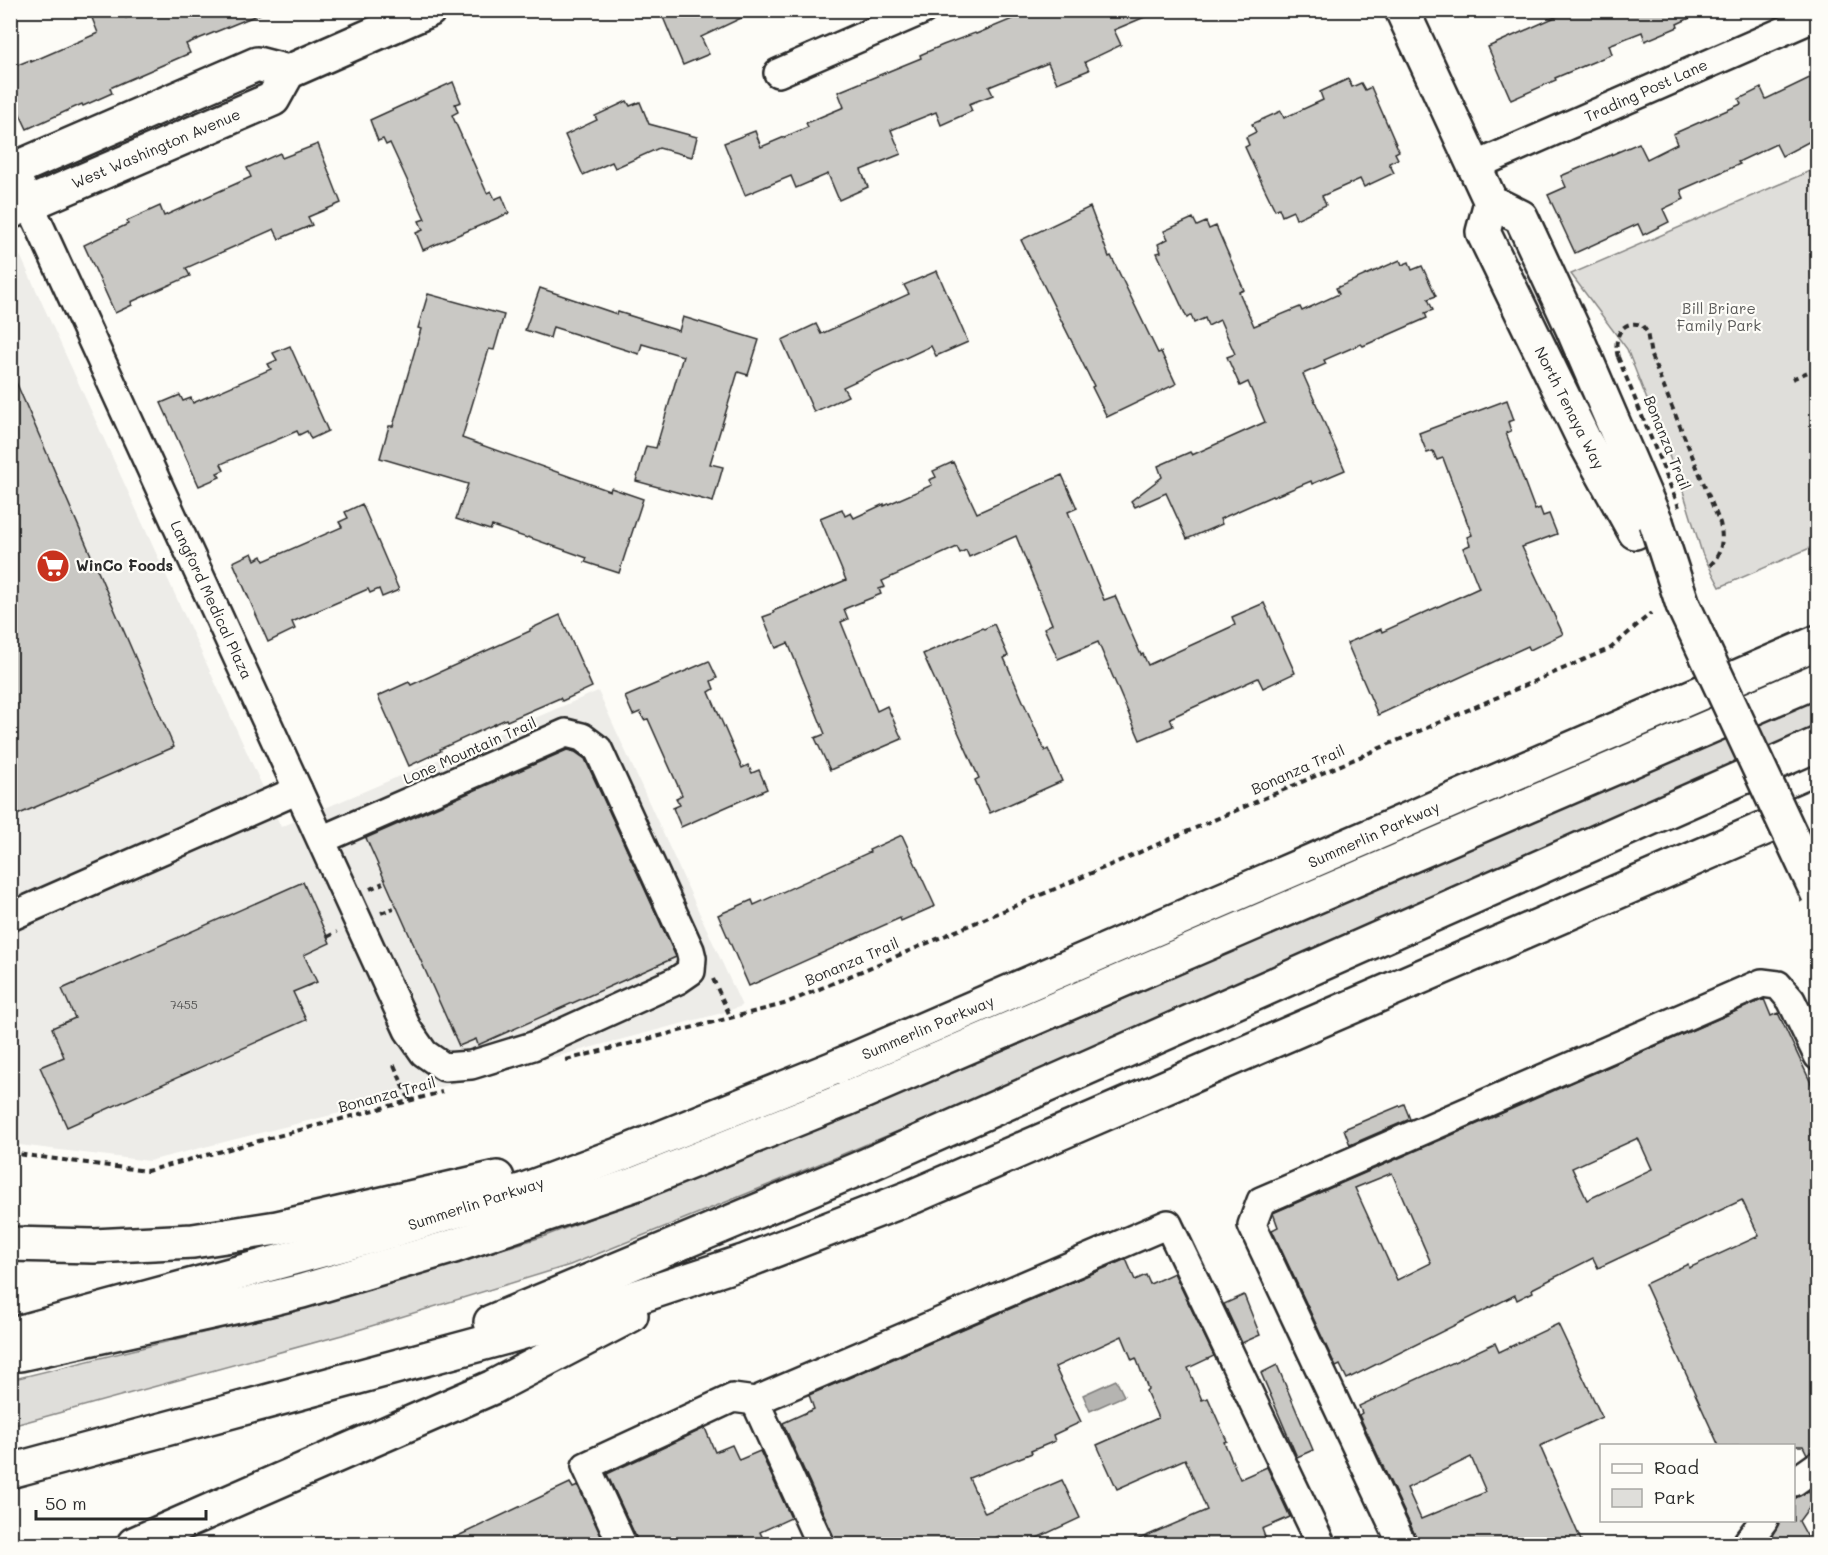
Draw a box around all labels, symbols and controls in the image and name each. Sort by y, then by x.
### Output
street label: Trading Post Lane [1581,54,1710,126]
street label: West Washington Avenue [68,103,243,193]
park label: Bill Briare Family Park [1677,298,1761,335]
street label: North Tenaya Way [1530,343,1610,472]
street label: Bonanza Trail [1640,392,1696,493]
street label: Langford Medical Plaza [166,517,257,682]
supermarket icon: WinCo Foods [35,548,71,584]
place label: WinCo Foods [76,555,173,575]
street label: Lone Mountain Trail [400,712,539,788]
street label: Bonanza Trail [1248,740,1347,799]
street label: Summerlin Parkway [1305,796,1443,872]
street label: Bonanza Trail [802,932,902,990]
street label: Summerlin Parkway [858,990,997,1064]
house number: 7455 [170,996,198,1012]
street label: Bonanza Trail [336,1071,438,1117]
street label: Summerlin Parkway [405,1172,546,1234]
legend [1600,1444,1795,1522]
text: Road [1654,1455,1699,1479]
scale bar [36,1483,206,1521]
text: Park [1654,1485,1695,1509]
text: 50 m [45,1491,87,1515]

